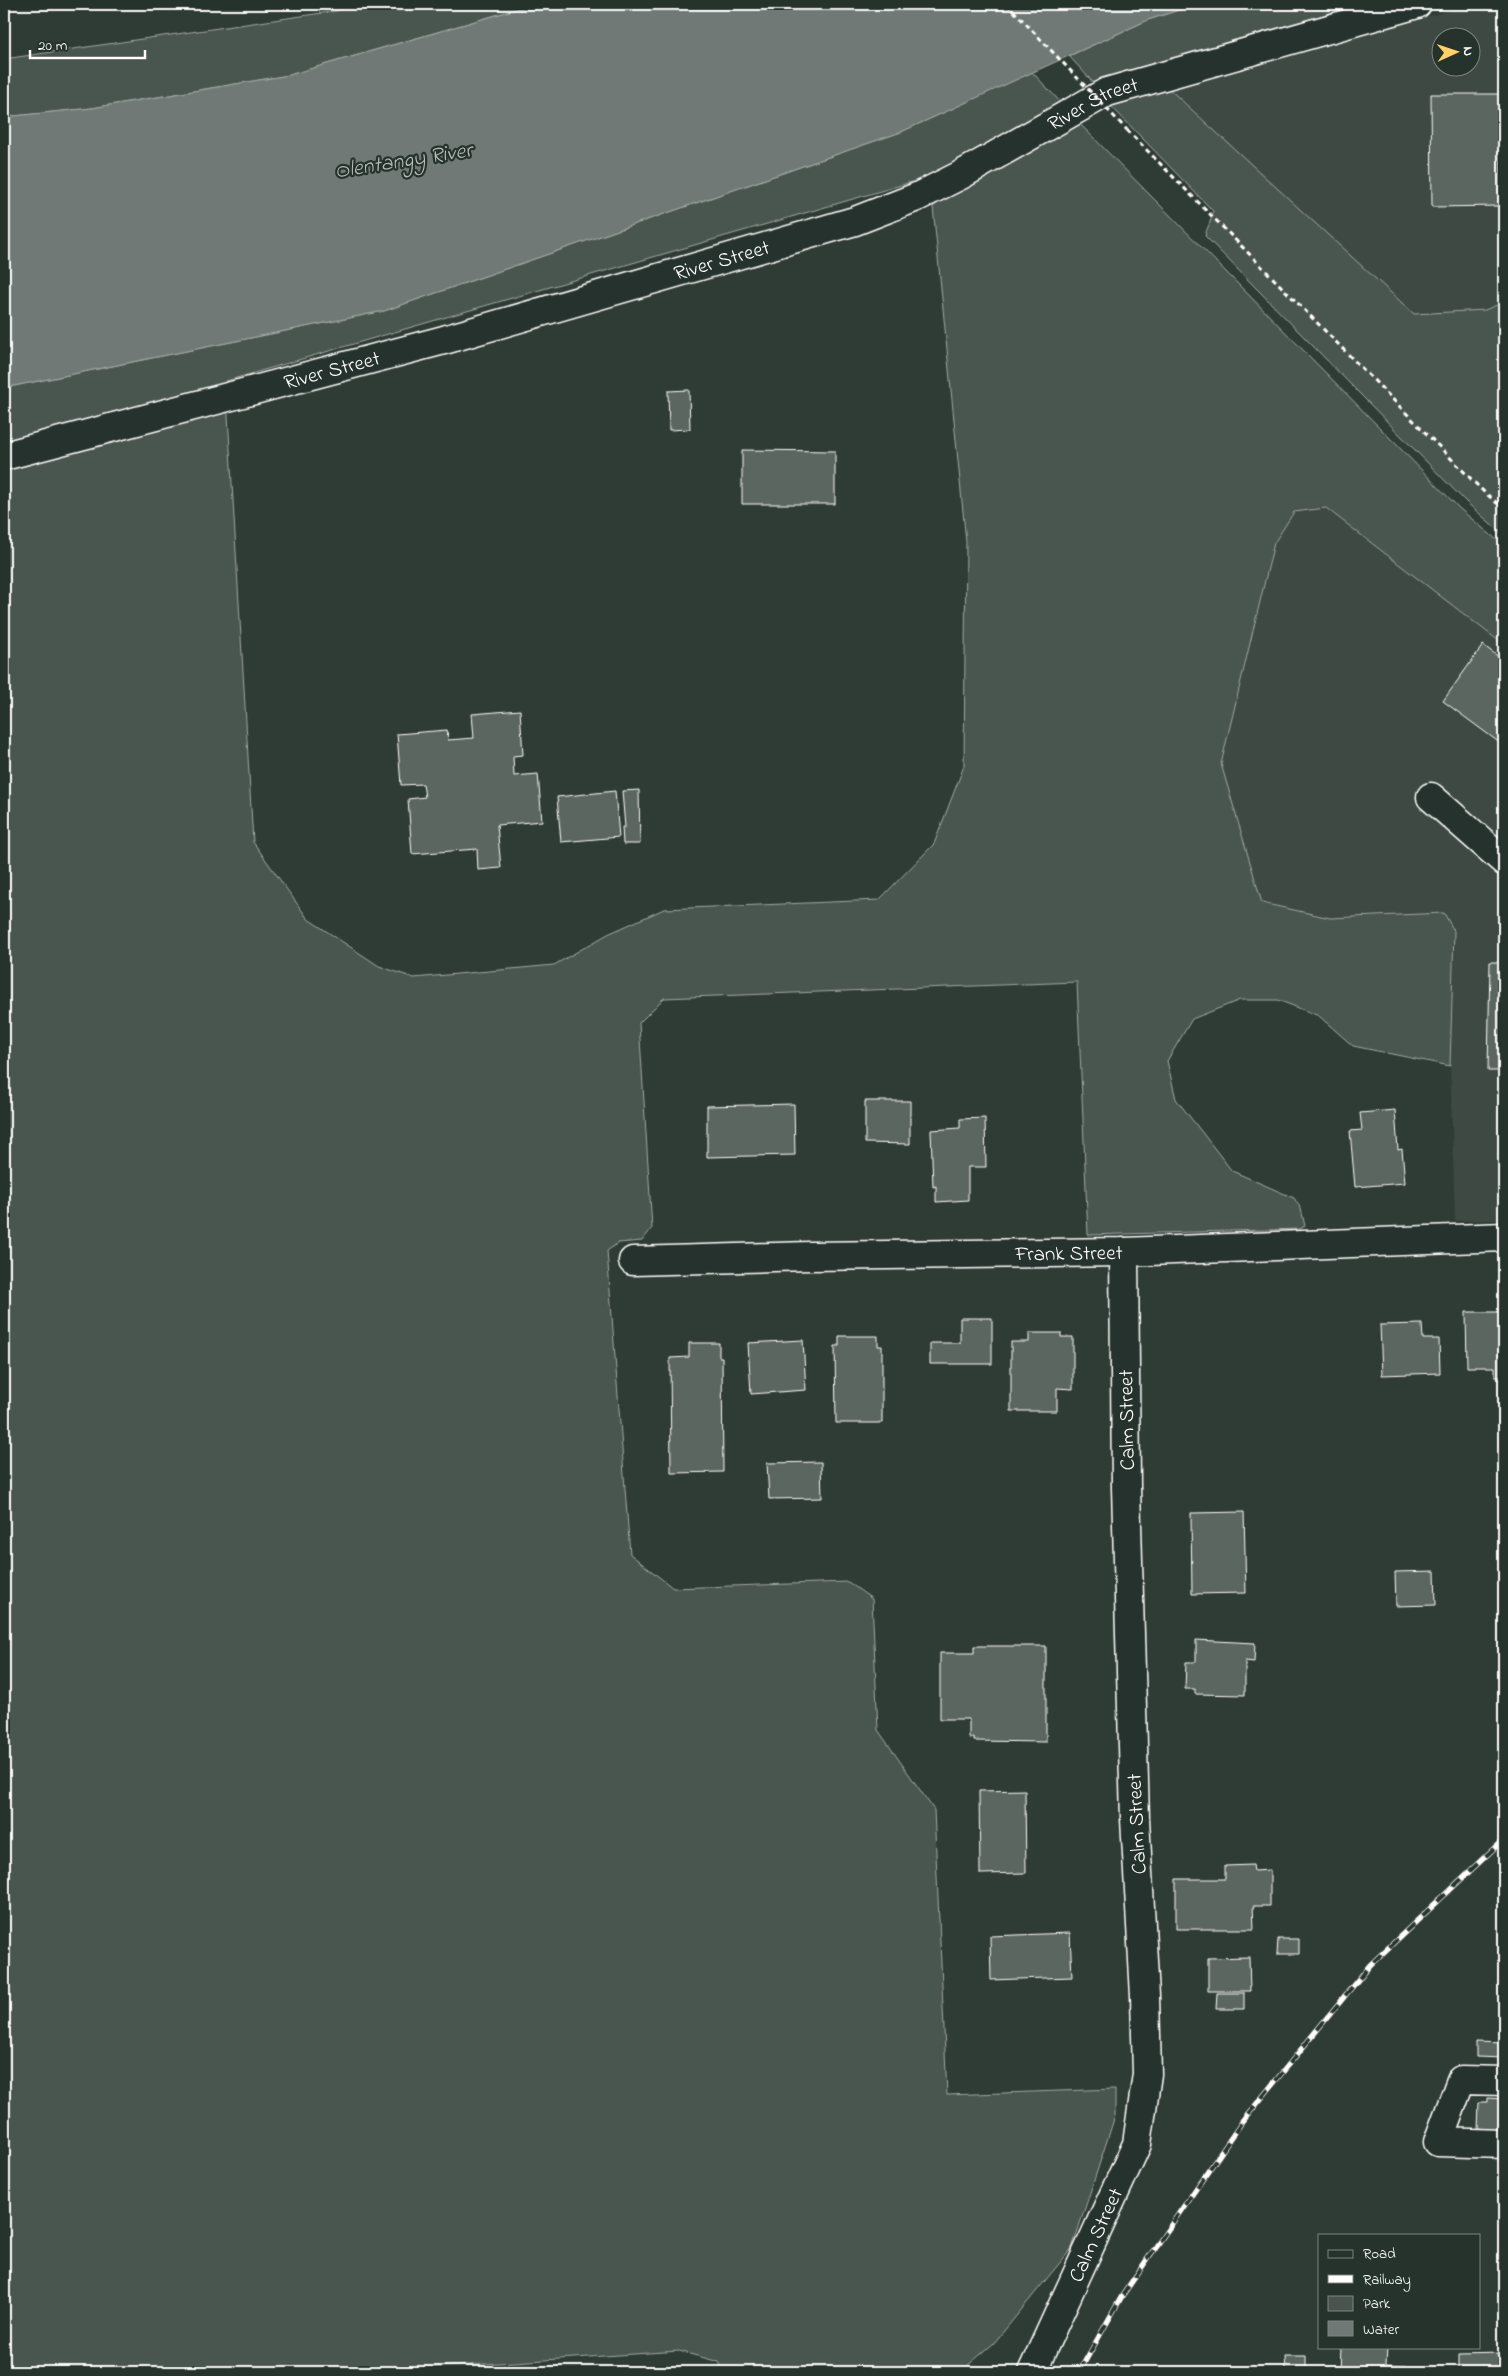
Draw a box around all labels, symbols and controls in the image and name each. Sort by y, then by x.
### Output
scale bar [30,28,145,60]
north arrow [1430,28,1480,78]
text: 20 m [38,35,68,57]
text: N [1457,46,1478,57]
street label: River Street [1043,71,1142,140]
water label: Olentangy River [333,135,478,189]
street label: River Street [671,233,774,290]
street label: River Street [281,344,384,399]
street label: Frank Street [1014,1239,1123,1270]
street label: Calm Street [1112,1369,1144,1471]
street label: Calm Street [1120,1773,1156,1875]
street label: Calm Street [1062,2184,1132,2288]
legend [1318,2234,1480,2348]
text: Road [1363,2243,1396,2265]
text: Railway [1363,2269,1411,2292]
text: Park [1363,2293,1391,2315]
text: Water [1363,2319,1399,2341]

